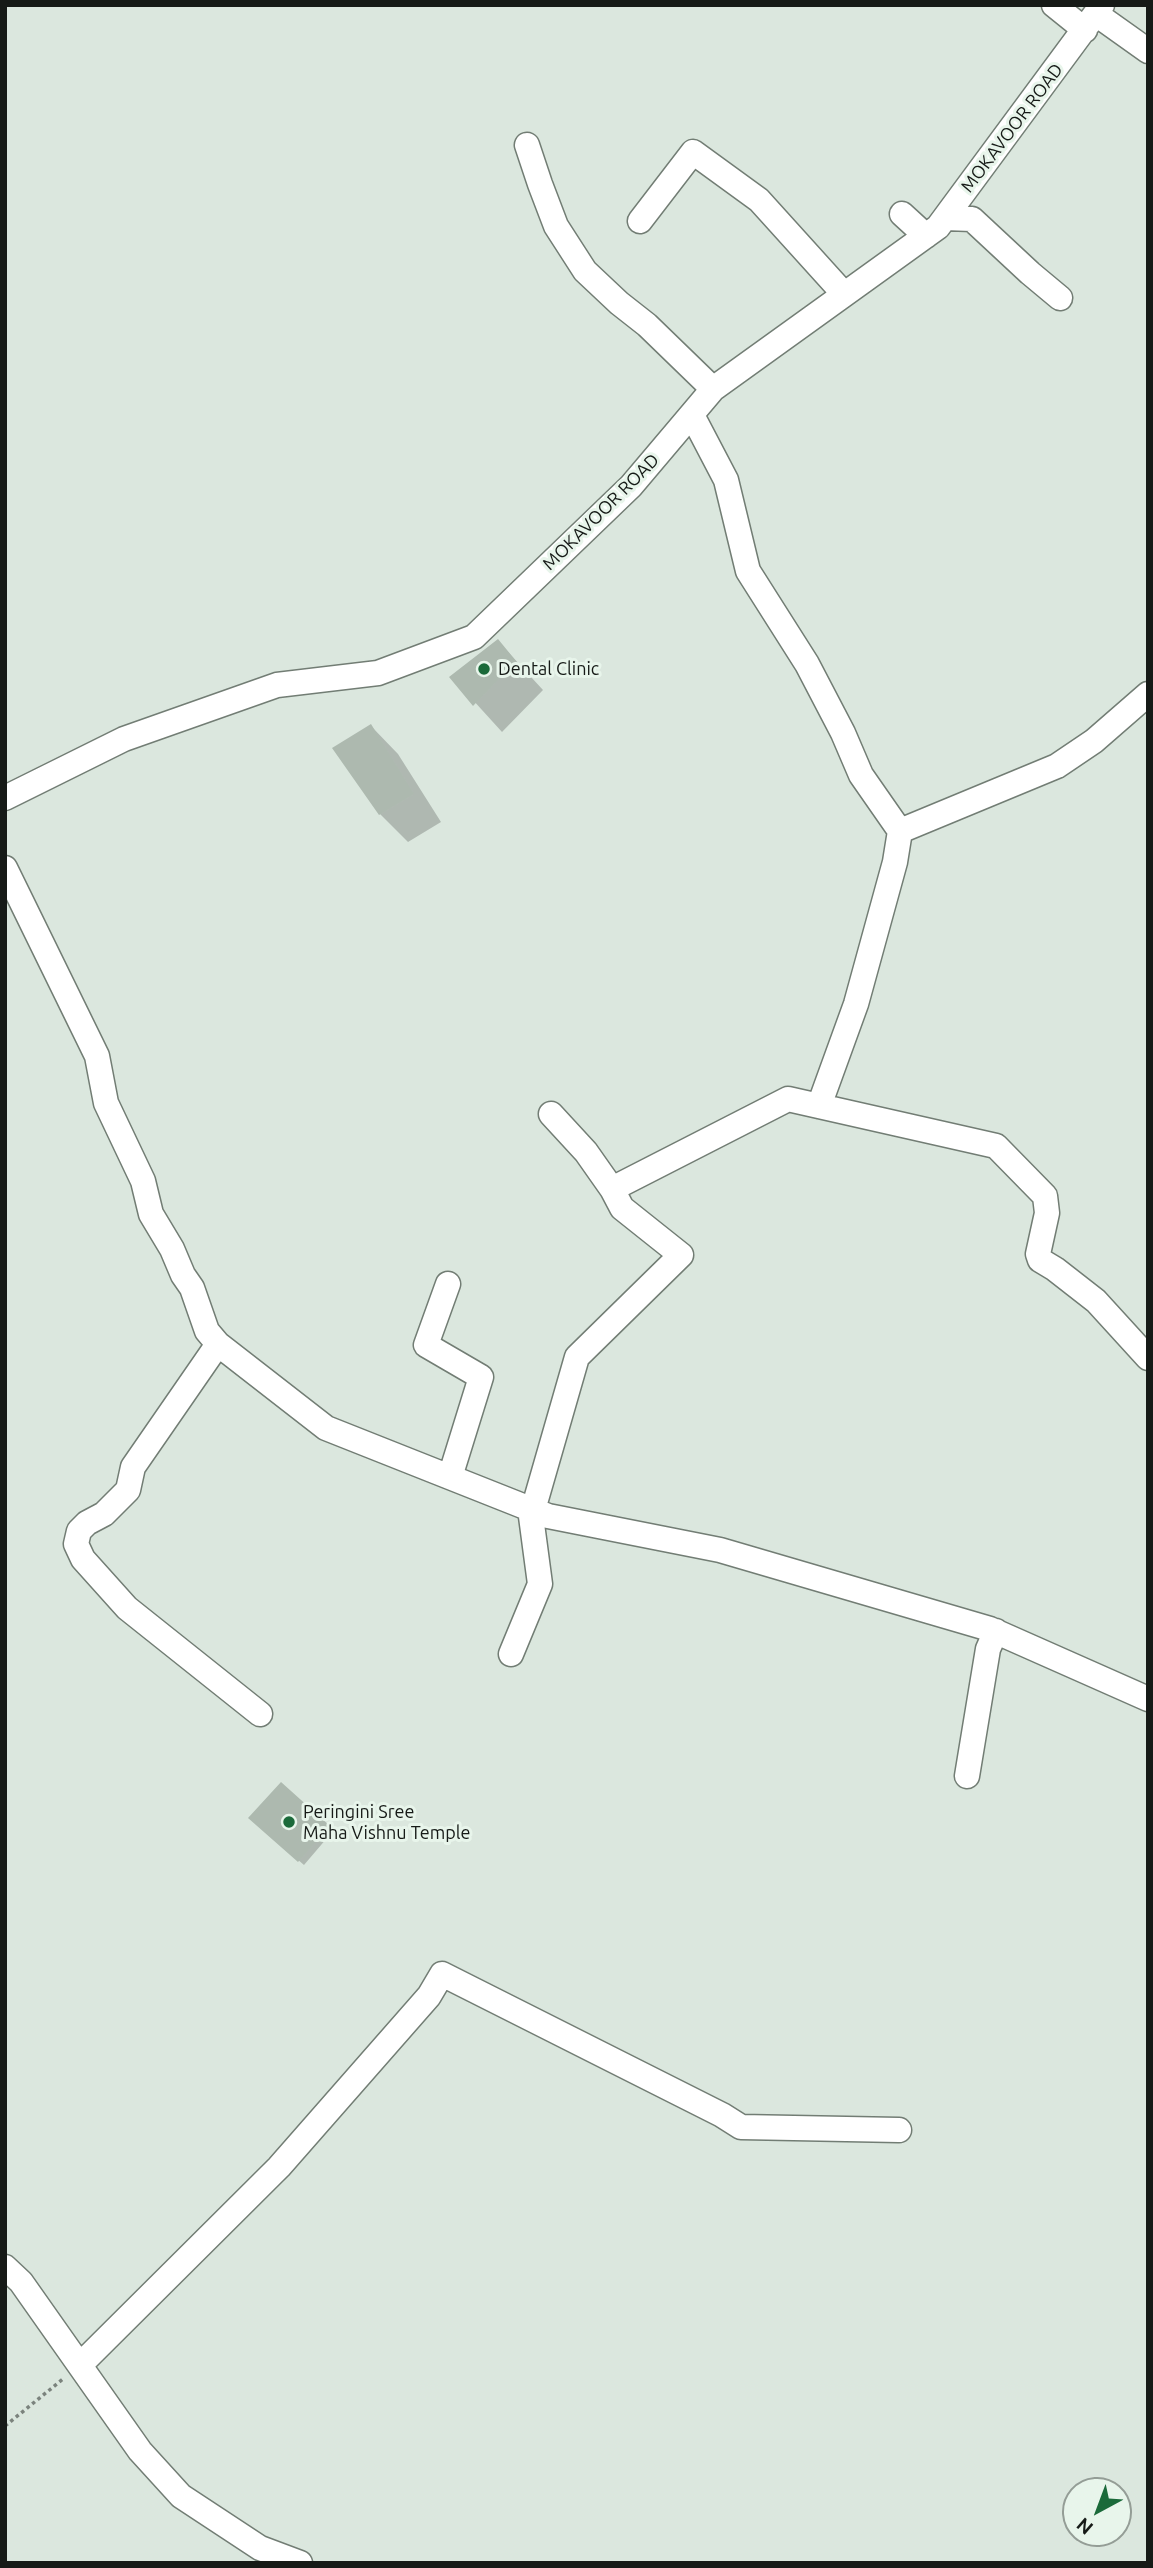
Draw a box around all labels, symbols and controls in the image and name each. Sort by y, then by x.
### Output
street label: MOKAVOOR ROAD [956,59,1068,197]
street label: MOKAVOOR ROAD [538,449,664,575]
place label: Dental Clinic [498,658,599,680]
marker: Dental Clinic [476,661,492,677]
place label: Peringini Sree Maha Vishnu Temple [303,1801,470,1843]
marker: Peringini Sree Maha Vishnu Temple [281,1814,297,1830]
north arrow [1062,2477,1132,2547]
text: N [1072,2513,1097,2539]

